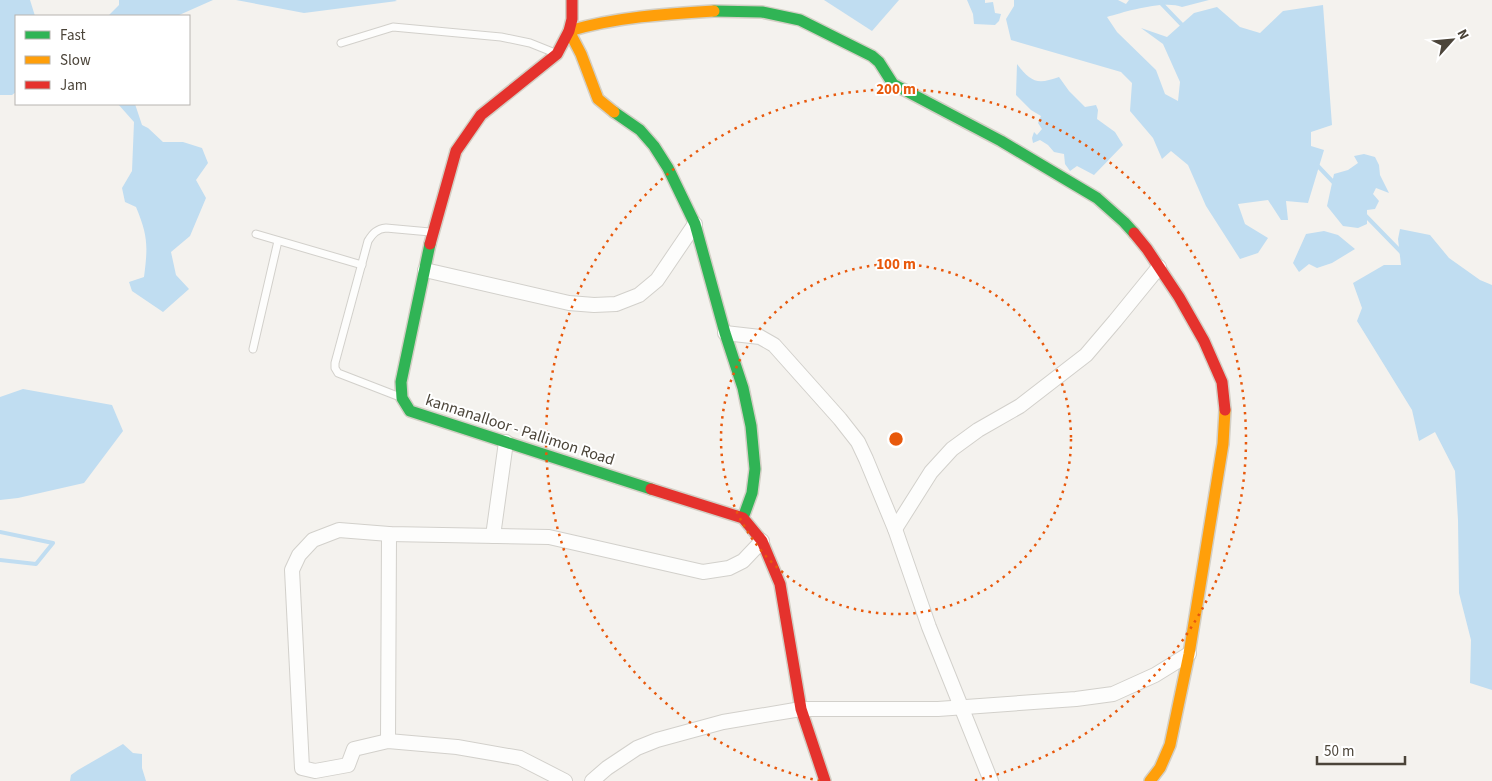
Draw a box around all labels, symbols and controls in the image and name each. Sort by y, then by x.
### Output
legend [15,15,190,105]
north arrow [1427,15,1477,65]
text: Fast [60,25,86,46]
text: N [1452,26,1474,43]
text: Slow [60,50,91,71]
text: Jam [60,75,87,96]
text: 200 m [876,79,916,100]
text: 100 m [876,254,916,275]
street label: kannanalloor - Pallimon Road [423,389,617,471]
centre of rings [887,430,905,448]
scale bar [1317,734,1404,766]
text: 50 m [1324,741,1354,762]

